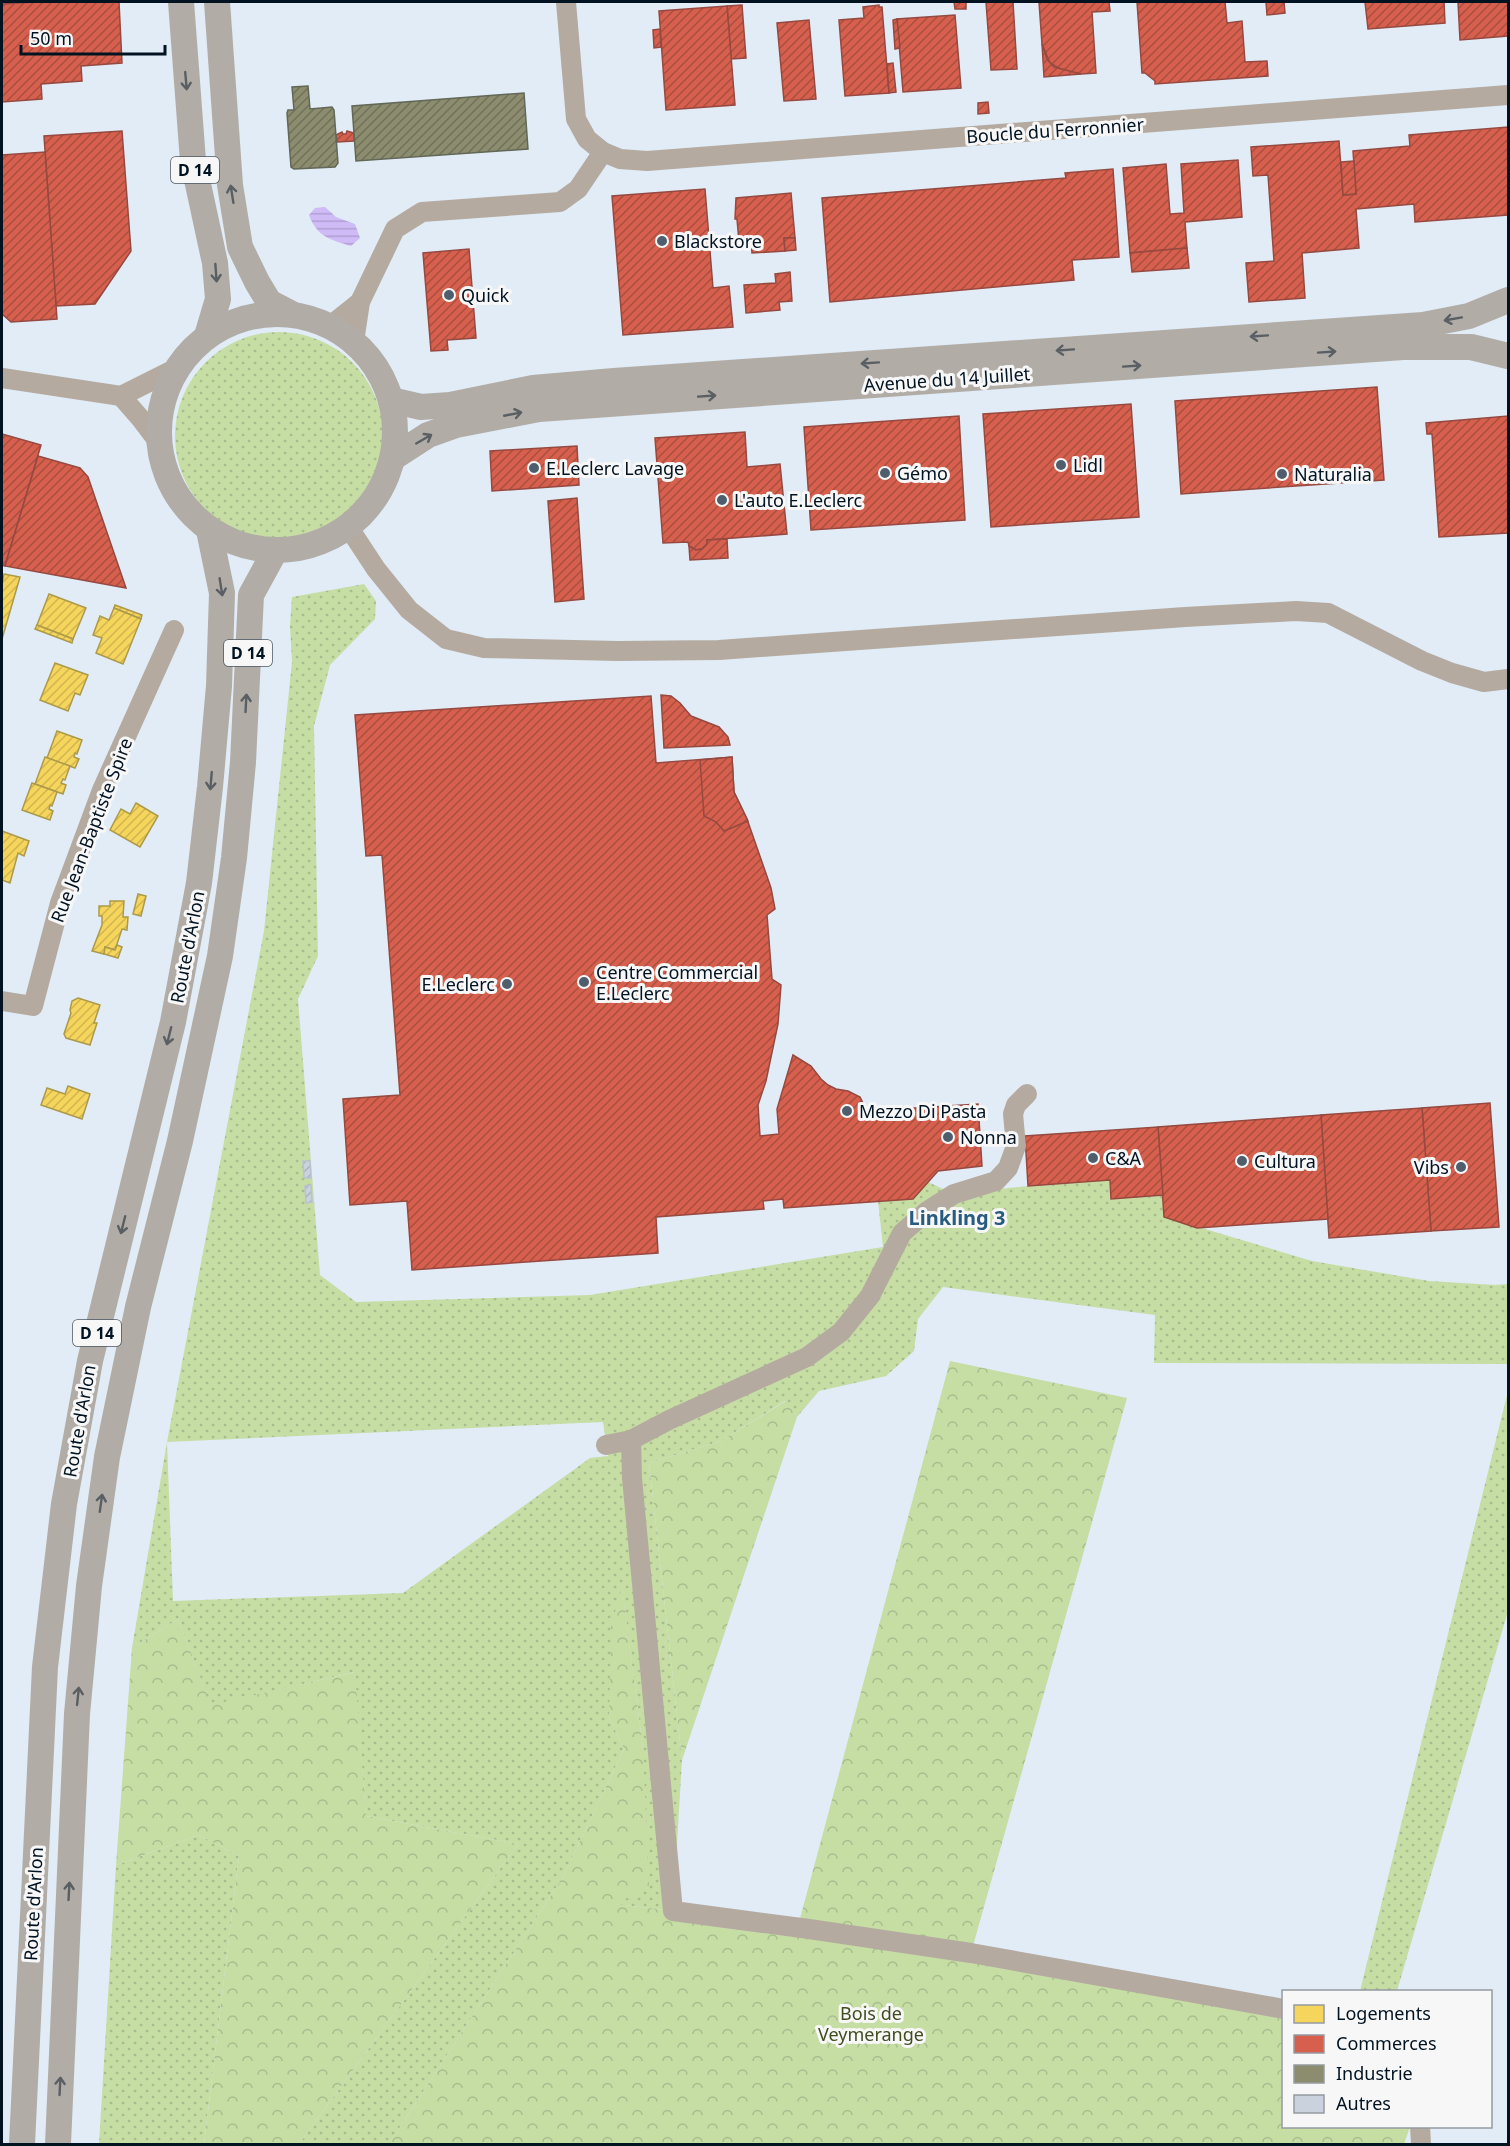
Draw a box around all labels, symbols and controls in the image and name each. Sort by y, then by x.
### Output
scale bar [21,18,165,56]
text: 50 m [30,26,72,50]
one-way arrow [181,70,192,90]
street label: Boucle du Ferronnier [965,112,1145,148]
road number: D 14 [171,157,219,183]
one-way arrow [226,185,237,204]
place label: Blackstore [674,229,762,253]
marker: Blackstore [655,234,669,248]
one-way arrow [211,263,222,283]
place label: Quick [461,283,509,307]
marker: Quick [442,288,456,302]
one-way arrow [1444,314,1464,325]
one-way arrow [1250,331,1270,342]
one-way arrow [1055,344,1075,355]
one-way arrow [1316,347,1336,358]
one-way arrow [861,358,881,369]
one-way arrow [1122,360,1142,371]
street label: Avenue du 14 Juillet [863,361,1031,397]
one-way arrow [697,390,717,401]
one-way arrow [503,408,522,419]
one-way arrow [414,433,432,444]
place label: Lidl [1073,453,1103,477]
place label: E.Leclerc Lavage [546,456,684,480]
marker: Lidl [1054,458,1068,472]
marker: E.Leclerc Lavage [527,461,541,475]
place label: Gémo [897,461,948,485]
place label: Naturalia [1294,462,1372,486]
marker: Gémo [878,466,892,480]
marker: Naturalia [1275,467,1289,481]
place label: L'auto E.Leclerc [734,488,863,512]
marker: L'auto E.Leclerc [715,493,729,507]
one-way arrow [215,577,226,596]
road number: D 14 [224,640,272,666]
one-way arrow [240,694,251,714]
street label: Rue Jean-Baptiste Spire [45,734,137,926]
one-way arrow [205,771,216,791]
street label: Route d'Arlon [164,889,210,1005]
place label: Centre Commercial E.Leclerc [596,960,758,1005]
place label: E.Leclerc [421,972,495,996]
marker: Centre Commercial E.Leclerc [577,975,591,989]
marker: E.Leclerc [500,977,514,991]
one-way arrow [163,1026,175,1045]
place label: Mezzo Di Pasta [859,1099,986,1123]
marker: Mezzo Di Pasta [840,1104,854,1118]
place label: Nonna [960,1125,1017,1149]
marker: Nonna [941,1130,955,1144]
place label: C&A [1105,1146,1142,1170]
place label: Cultura [1254,1149,1316,1173]
marker: C&A [1086,1151,1100,1165]
marker: Cultura [1235,1154,1249,1168]
place label: Vibs [1414,1155,1449,1179]
marker: Vibs [1454,1160,1468,1174]
district label: Linkling 3 [909,1204,1005,1231]
one-way arrow [117,1216,129,1235]
road number: D 14 [73,1320,121,1346]
street label: Route d'Arlon [57,1363,101,1479]
one-way arrow [95,1493,106,1513]
one-way arrow [73,1687,84,1707]
street label: Route d'Arlon [18,1846,48,1962]
one-way arrow [63,1882,74,1902]
legend [1282,1990,1492,2128]
park label: Bois de Veymerange [818,2001,924,2046]
text: Logements [1336,2001,1431,2025]
text: Commerces [1336,2031,1437,2055]
text: Industrie [1336,2061,1413,2085]
one-way arrow [55,2077,66,2097]
text: Autres [1336,2091,1391,2115]

